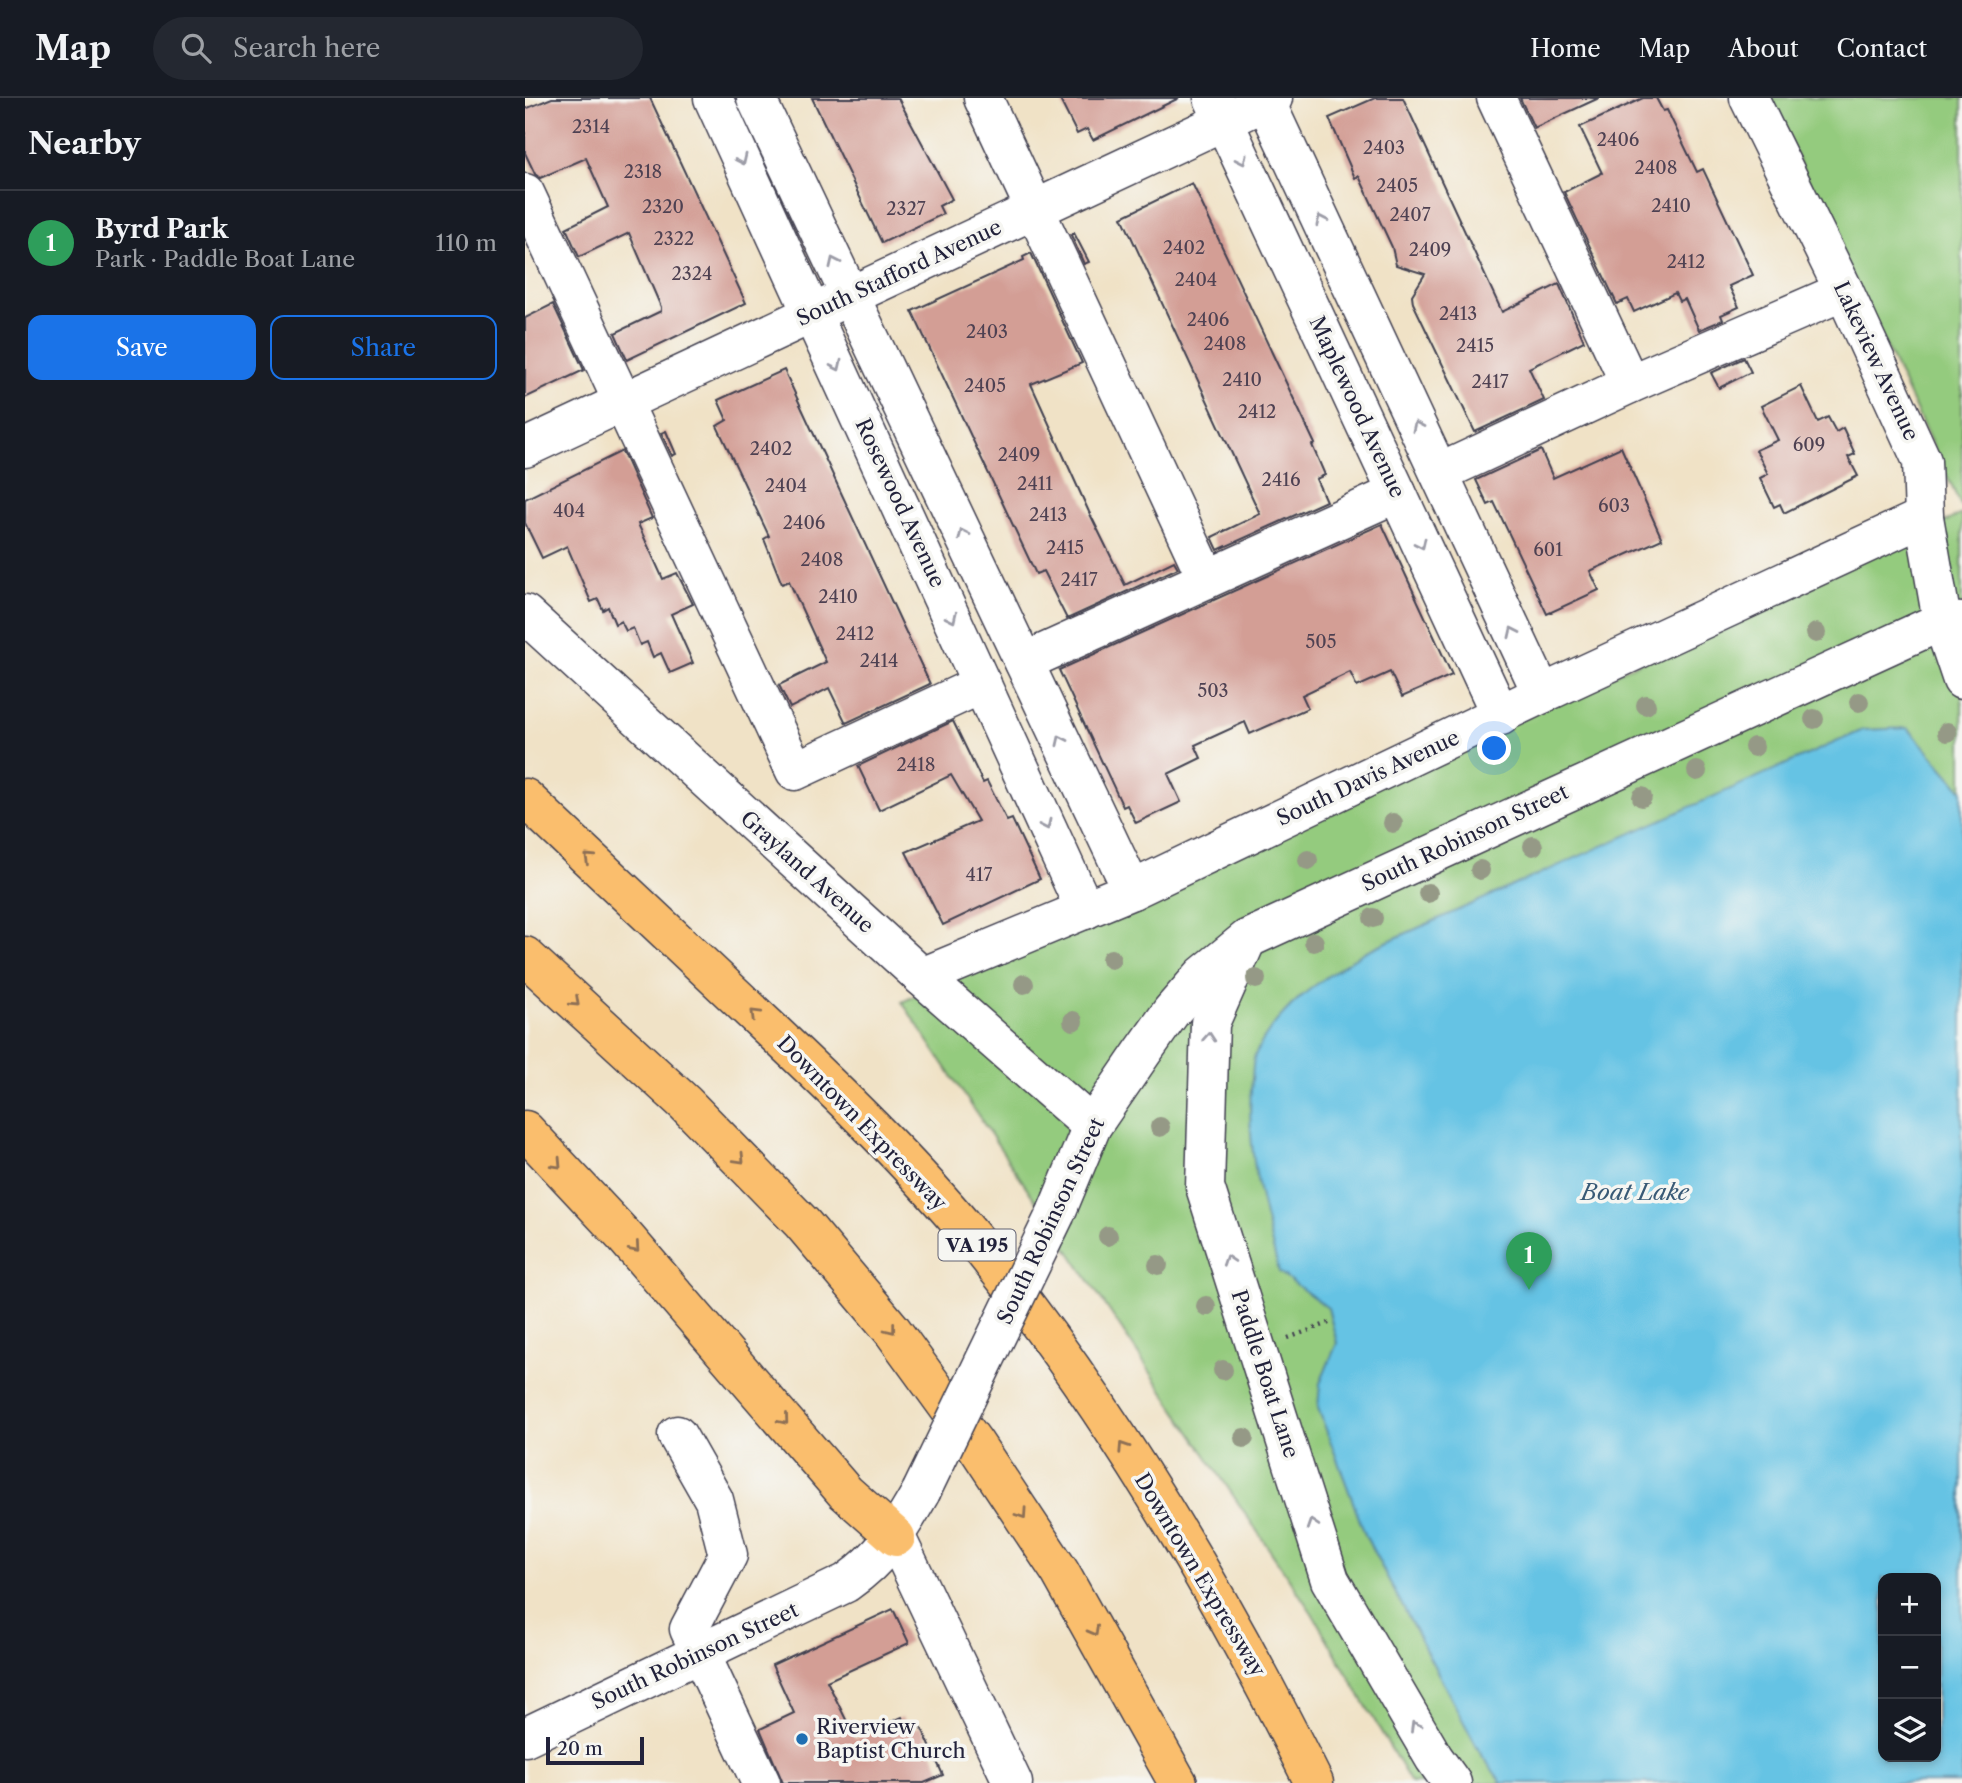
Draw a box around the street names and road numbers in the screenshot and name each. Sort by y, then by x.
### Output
street label: South Stafford Avenue [792,214,1005,331]
street label: Lakeview Avenue [1829,277,1924,444]
street label: Maplewood Avenue [1304,312,1411,502]
street label: Rosewood Avenue [850,414,951,591]
street label: South Davis Avenue [1273,724,1463,831]
street label: South Robinson Street [1357,778,1573,896]
street label: Grayland Avenue [736,805,879,938]
street label: Downtown Expressway [772,1030,952,1215]
street label: South Robinson Street [992,1113,1110,1328]
road number: VA 195 [939,1230,1015,1260]
street label: Paddle Boat Lane [1227,1287,1304,1461]
street label: Downtown Expressway [1130,1469,1271,1681]
street label: South Robinson Street [587,1596,803,1714]

